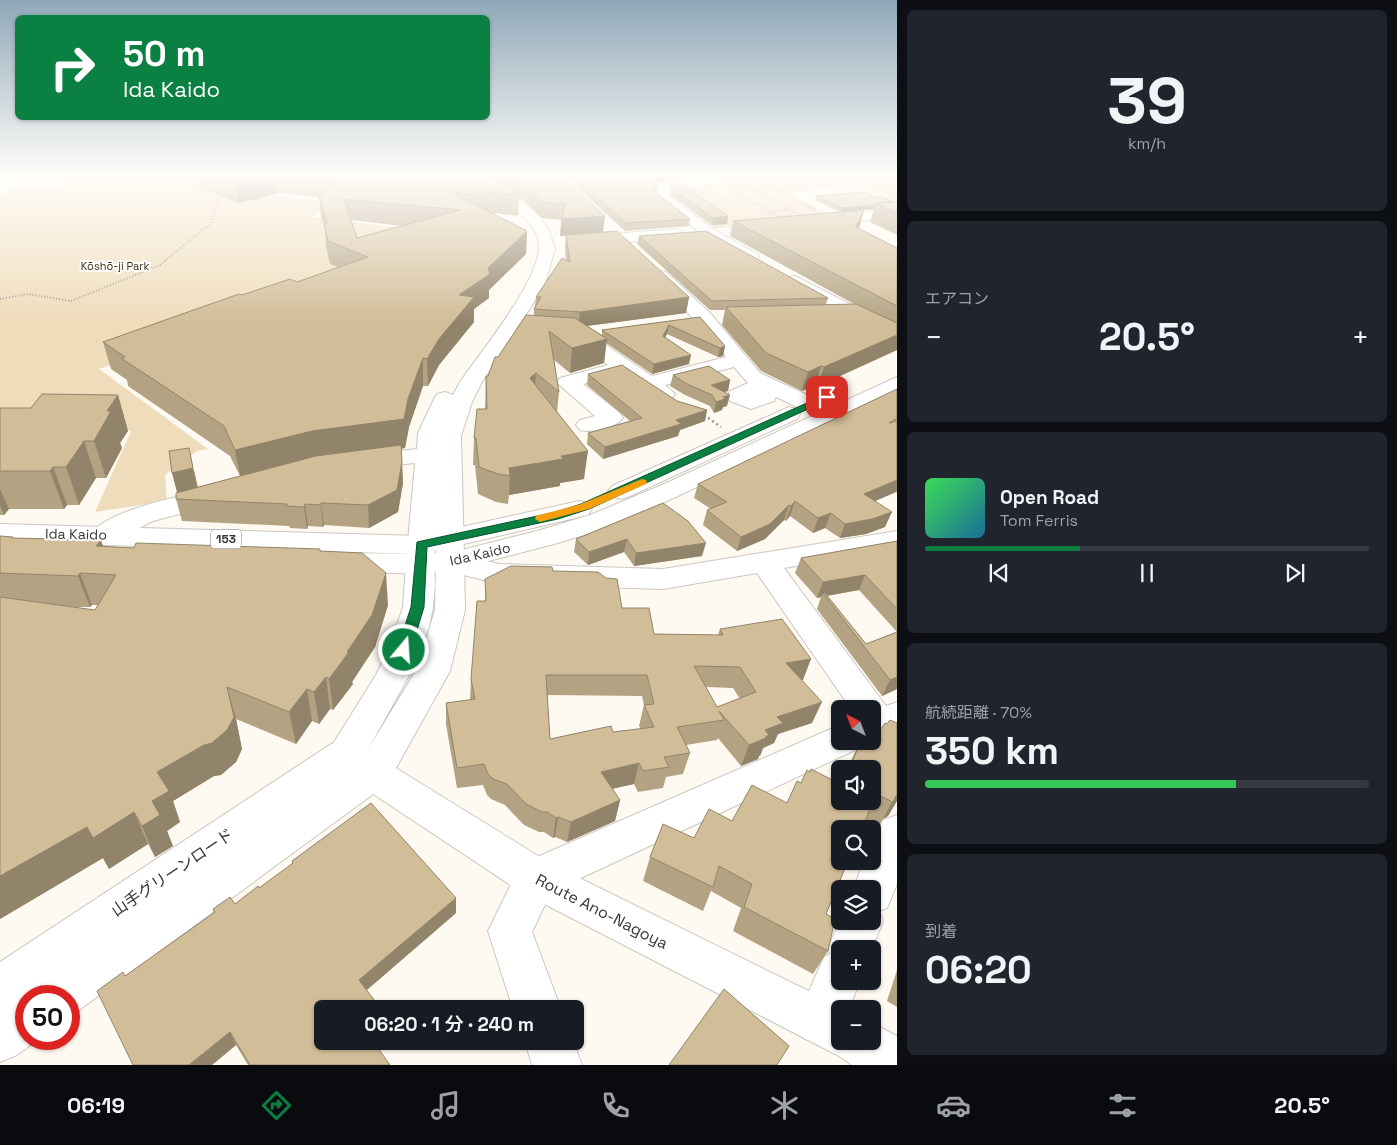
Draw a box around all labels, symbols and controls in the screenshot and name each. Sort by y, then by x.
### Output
text: 50 m [123,32,205,76]
icon: right [40,35,105,100]
text: 39 [1107,59,1187,142]
text: Ida Kaido [123,75,220,103]
text: km/h [1128,133,1166,154]
park label: Kōshō-ji Park [81,259,149,273]
text: エアコン [925,288,989,309]
text: 20.5° [1099,313,1195,361]
text: − [925,319,942,355]
text: + [1352,319,1369,355]
pin [806,376,848,418]
icon: arrive [813,383,841,411]
text: Open Road [1000,485,1099,510]
text: Tom Ferris [1000,510,1078,531]
street label: Ida Kaido [45,524,107,544]
road number: 153 [211,530,241,548]
street label: Ida Kaido [448,538,512,570]
icon: previous [985,559,1013,587]
icon: pause [1133,559,1161,587]
icon: next [1281,559,1309,587]
position arrow [377,623,429,675]
north arrow [831,700,881,750]
map controls [831,700,881,1050]
text: 航続距離 · 70% [925,702,1032,723]
text: 350 km [925,727,1059,775]
button: sound [831,760,881,810]
button: search [831,820,881,870]
street label: 山手グリーンロード [107,824,238,921]
street label: Route Ano-Nagoya [532,869,672,954]
button: layers [831,880,881,930]
text: 到着 [925,921,957,942]
button: + [831,940,881,990]
text: 06:20 [925,946,1032,994]
speed limit sign: 50 [15,985,80,1050]
button: − [831,1000,881,1050]
text: 06:20 · 1 分 · 240 m [364,1012,534,1037]
icon: directions [259,1088,294,1123]
icon: music [428,1088,463,1123]
icon: phone [598,1088,633,1123]
icon: climate [767,1088,802,1123]
icon: car [936,1088,971,1123]
icon: filters [1105,1088,1140,1123]
text: 06:19 [67,1091,125,1119]
text: 20.5° [1274,1091,1330,1119]

